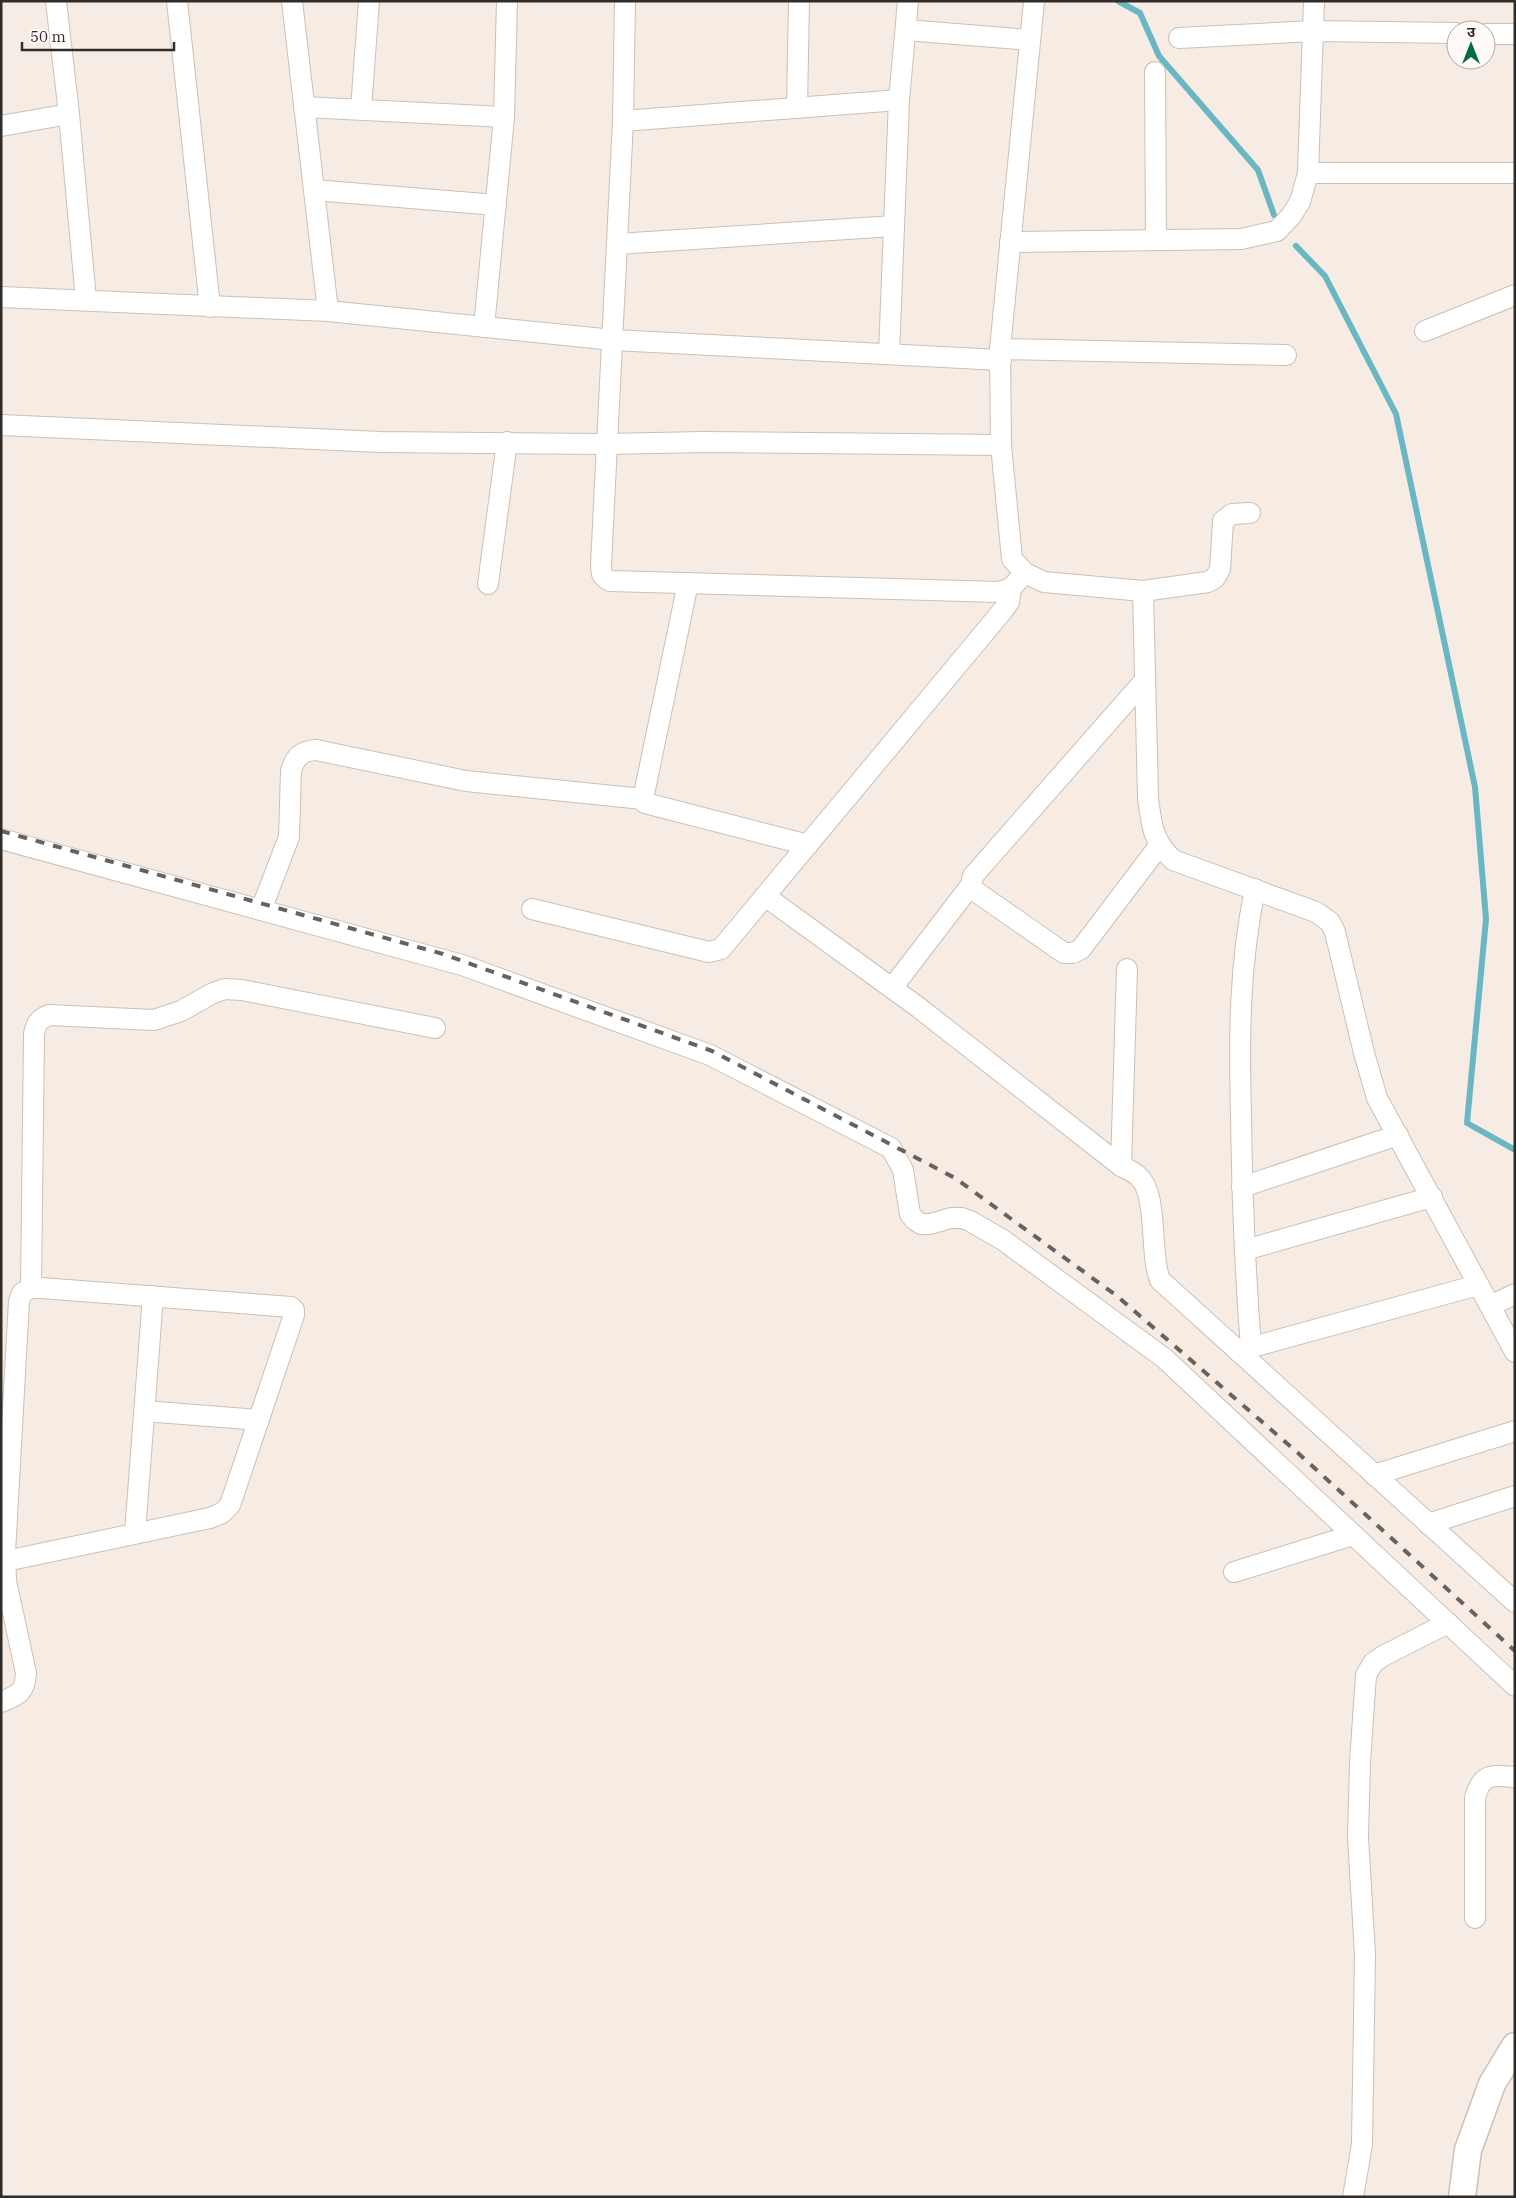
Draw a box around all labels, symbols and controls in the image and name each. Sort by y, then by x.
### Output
scale bar [22,20,175,52]
north arrow [1446,20,1496,70]
text: उ [1467,23,1476,41]
text: 50 m [30,27,66,46]

